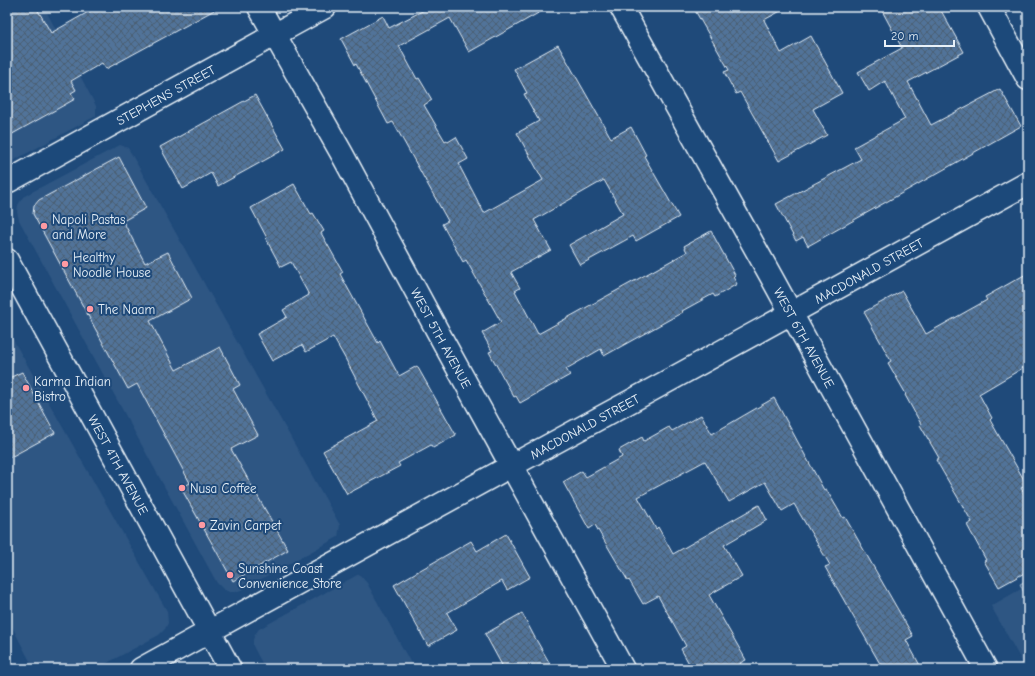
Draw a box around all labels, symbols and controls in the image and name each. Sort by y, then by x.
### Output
scale bar [885,22,954,48]
text: 20 m [891,29,919,43]
street label: STEPHENS STREET [113,61,218,128]
place label: Napoli Pastas and More [52,212,126,242]
marker: Napoli Pastas and More [39,221,49,231]
street label: MACDONALD STREET [812,234,926,307]
place label: Healthy Noodle House [73,250,151,280]
marker: Healthy Noodle House [60,259,70,269]
street label: WEST 5TH AVENUE [408,285,475,391]
street label: WEST 6TH AVENUE [771,285,838,390]
place label: The Naam [98,302,155,317]
marker: The Naam [85,304,95,314]
place label: Karma Indian Bistro [34,374,111,404]
marker: Karma Indian Bistro [21,383,31,393]
street label: MACDONALD STREET [527,390,642,462]
street label: WEST 4TH AVENUE [85,412,152,517]
place label: Nusa Coffee [190,481,257,496]
marker: Nusa Coffee [177,483,187,493]
place label: Zavin Carpet [210,518,282,533]
marker: Zavin Carpet [197,520,207,530]
place label: Sunshine Coast Convenience Store [238,561,342,591]
marker: Sunshine Coast Convenience Store [225,570,235,580]

